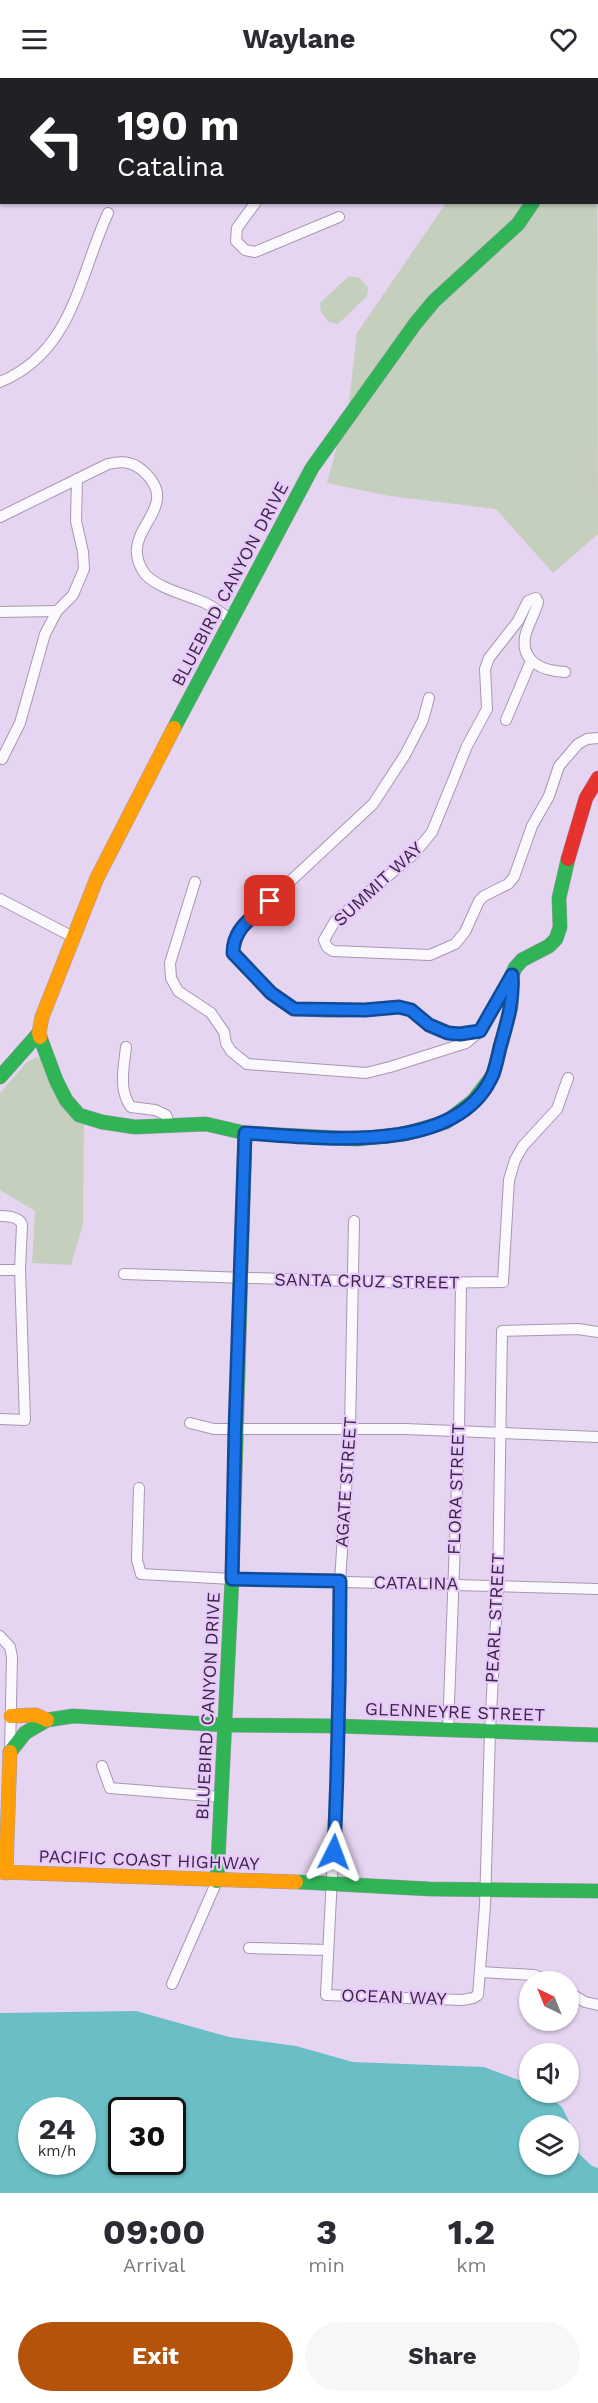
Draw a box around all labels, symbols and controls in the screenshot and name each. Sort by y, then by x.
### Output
icon: menu [18,23,51,56]
text: Waylane [243,23,355,55]
icon: heart [547,23,580,56]
text: 190 m [117,101,240,150]
icon: left [18,102,96,180]
text: Catalina [117,151,224,183]
street label: BLUEBIRD CANYON DRIVE [167,478,292,689]
street label: SUMMIT WAY [329,837,427,930]
pin [244,875,295,926]
icon: arrive [253,884,286,917]
street label: SANTA CRUZ STREET [274,1268,460,1293]
street label: AGATE STREET [330,1416,361,1548]
street label: FLORA STREET [443,1423,468,1555]
street label: PEARL STREET [481,1552,508,1684]
street label: CATALINA [373,1571,459,1594]
street label: BLUEBIRD CANYON DRIVE [191,1591,224,1820]
street label: GLENNEYRE STREET [365,1698,546,1725]
position arrow [302,1820,366,1884]
street label: PACIFIC COAST HIGHWAY [38,1845,261,1874]
north arrow [519,1971,579,2031]
map controls [519,1971,579,2175]
street label: OCEAN WAY [341,1984,448,2009]
button: sound [519,2043,579,2103]
speed limit sign: 30 [108,2097,186,2175]
text: 24 [39,2111,75,2146]
button: layers [519,2115,579,2175]
text: km/h [38,2142,76,2160]
text: 09:00 [103,2211,205,2253]
text: 3 [316,2211,337,2253]
text: 1.2 [448,2211,495,2253]
text: Arrival [123,2253,185,2277]
text: min [308,2253,345,2277]
text: km [456,2253,487,2277]
button: Exit [18,2322,293,2391]
button: Share [305,2322,580,2391]

